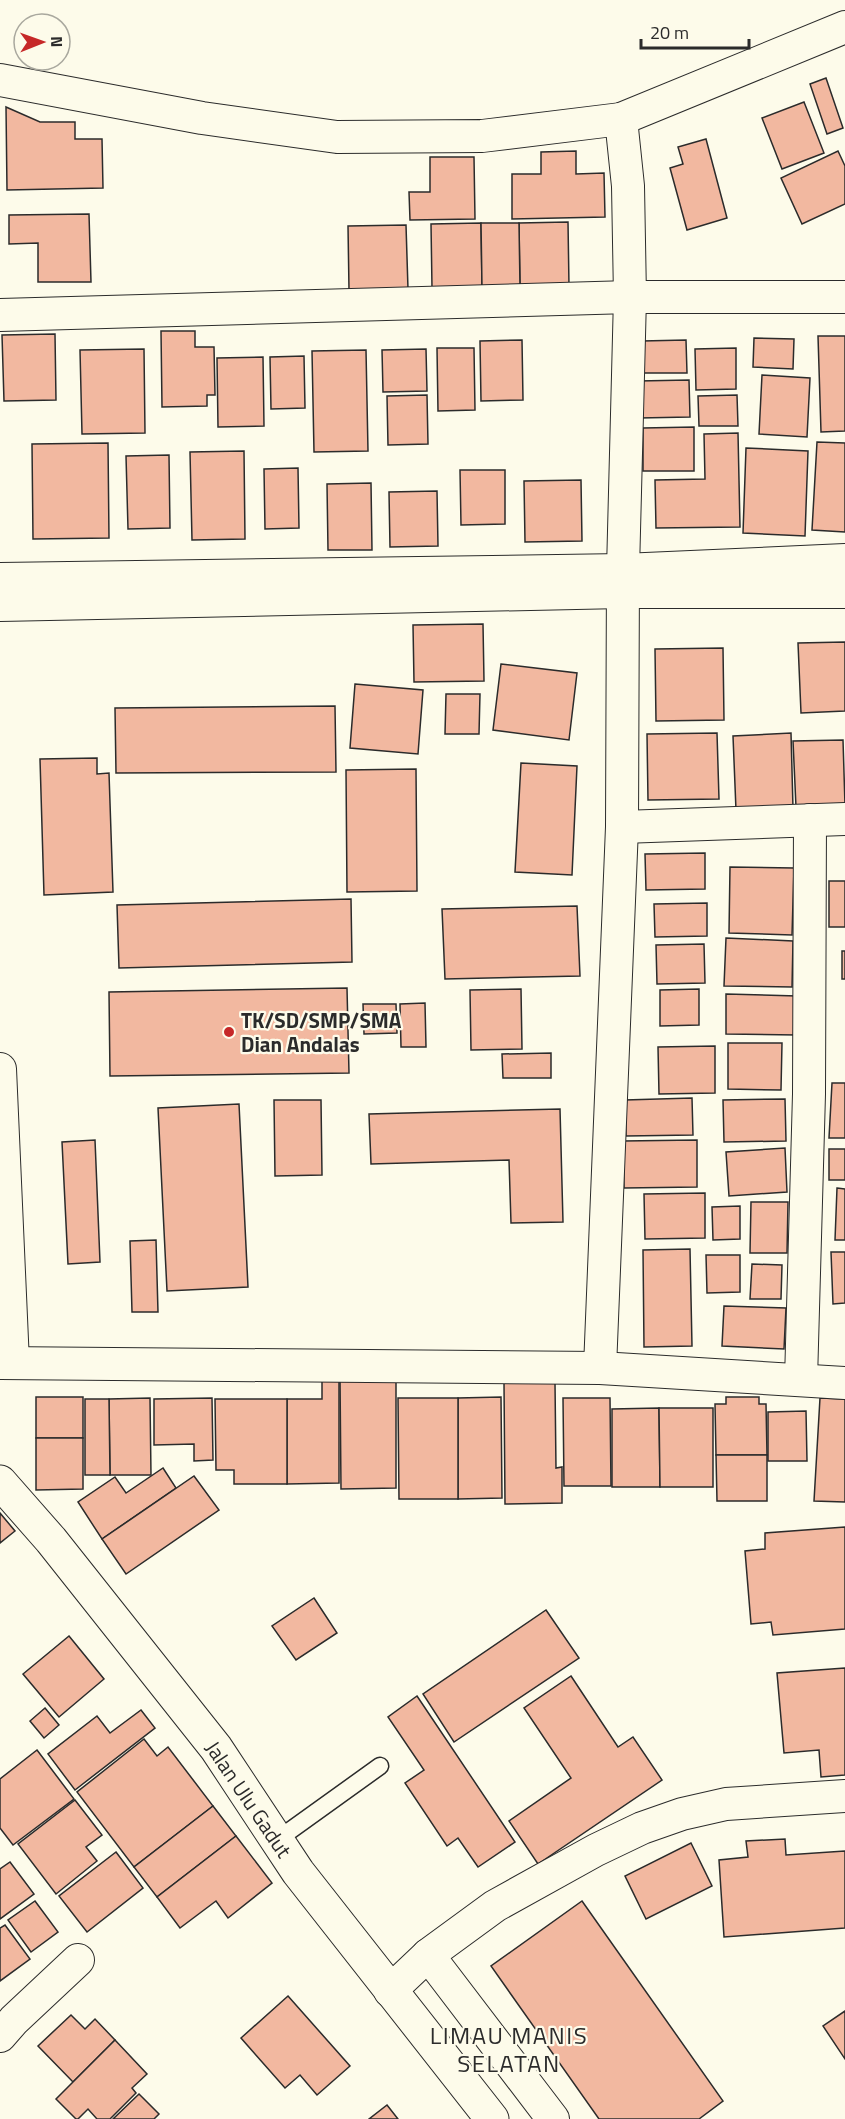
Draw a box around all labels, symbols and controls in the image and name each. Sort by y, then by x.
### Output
north arrow [12,12,72,72]
scale bar [641,12,749,50]
text: 20 m [650,19,689,46]
text: N [45,36,69,47]
place label: TK/SD/SMP/SMA Dian Andalas [241,1004,402,1060]
marker: TK/SD/SMP/SMA Dian Andalas [222,1025,236,1039]
street label: Jalan Ulu Gadut [198,1734,300,1864]
district label: LIMAU MANIS SELATAN [430,2017,588,2081]

